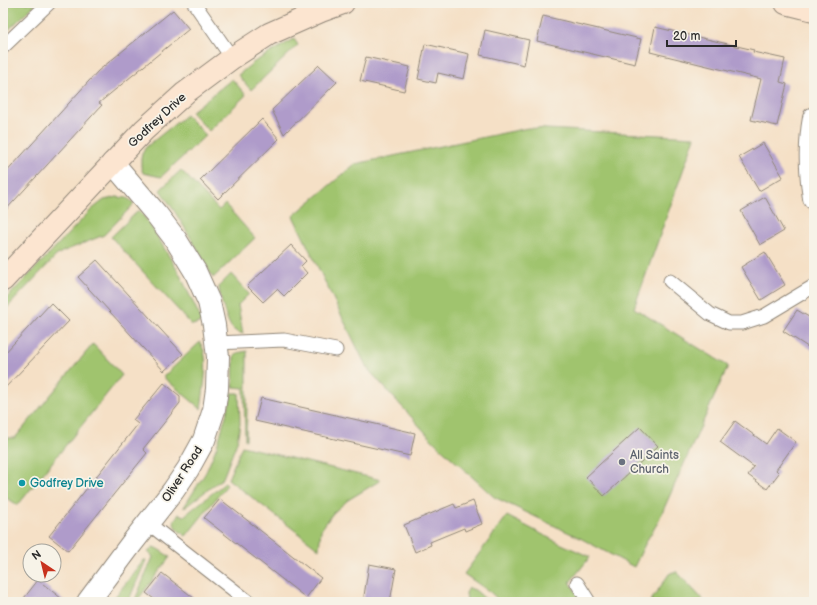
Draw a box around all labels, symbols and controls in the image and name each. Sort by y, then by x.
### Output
scale bar [667,22,736,48]
text: 20 m [673,29,700,44]
street label: Godfrey Drive [125,90,189,151]
street label: Oliver Road [159,443,206,505]
place label: All Saints Church [630,448,679,477]
marker: All Saints Church [617,457,627,467]
place label: Godfrey Drive [30,476,104,491]
marker: Godfrey Drive [17,478,27,488]
north arrow [22,543,62,583]
text: N [29,548,44,563]

